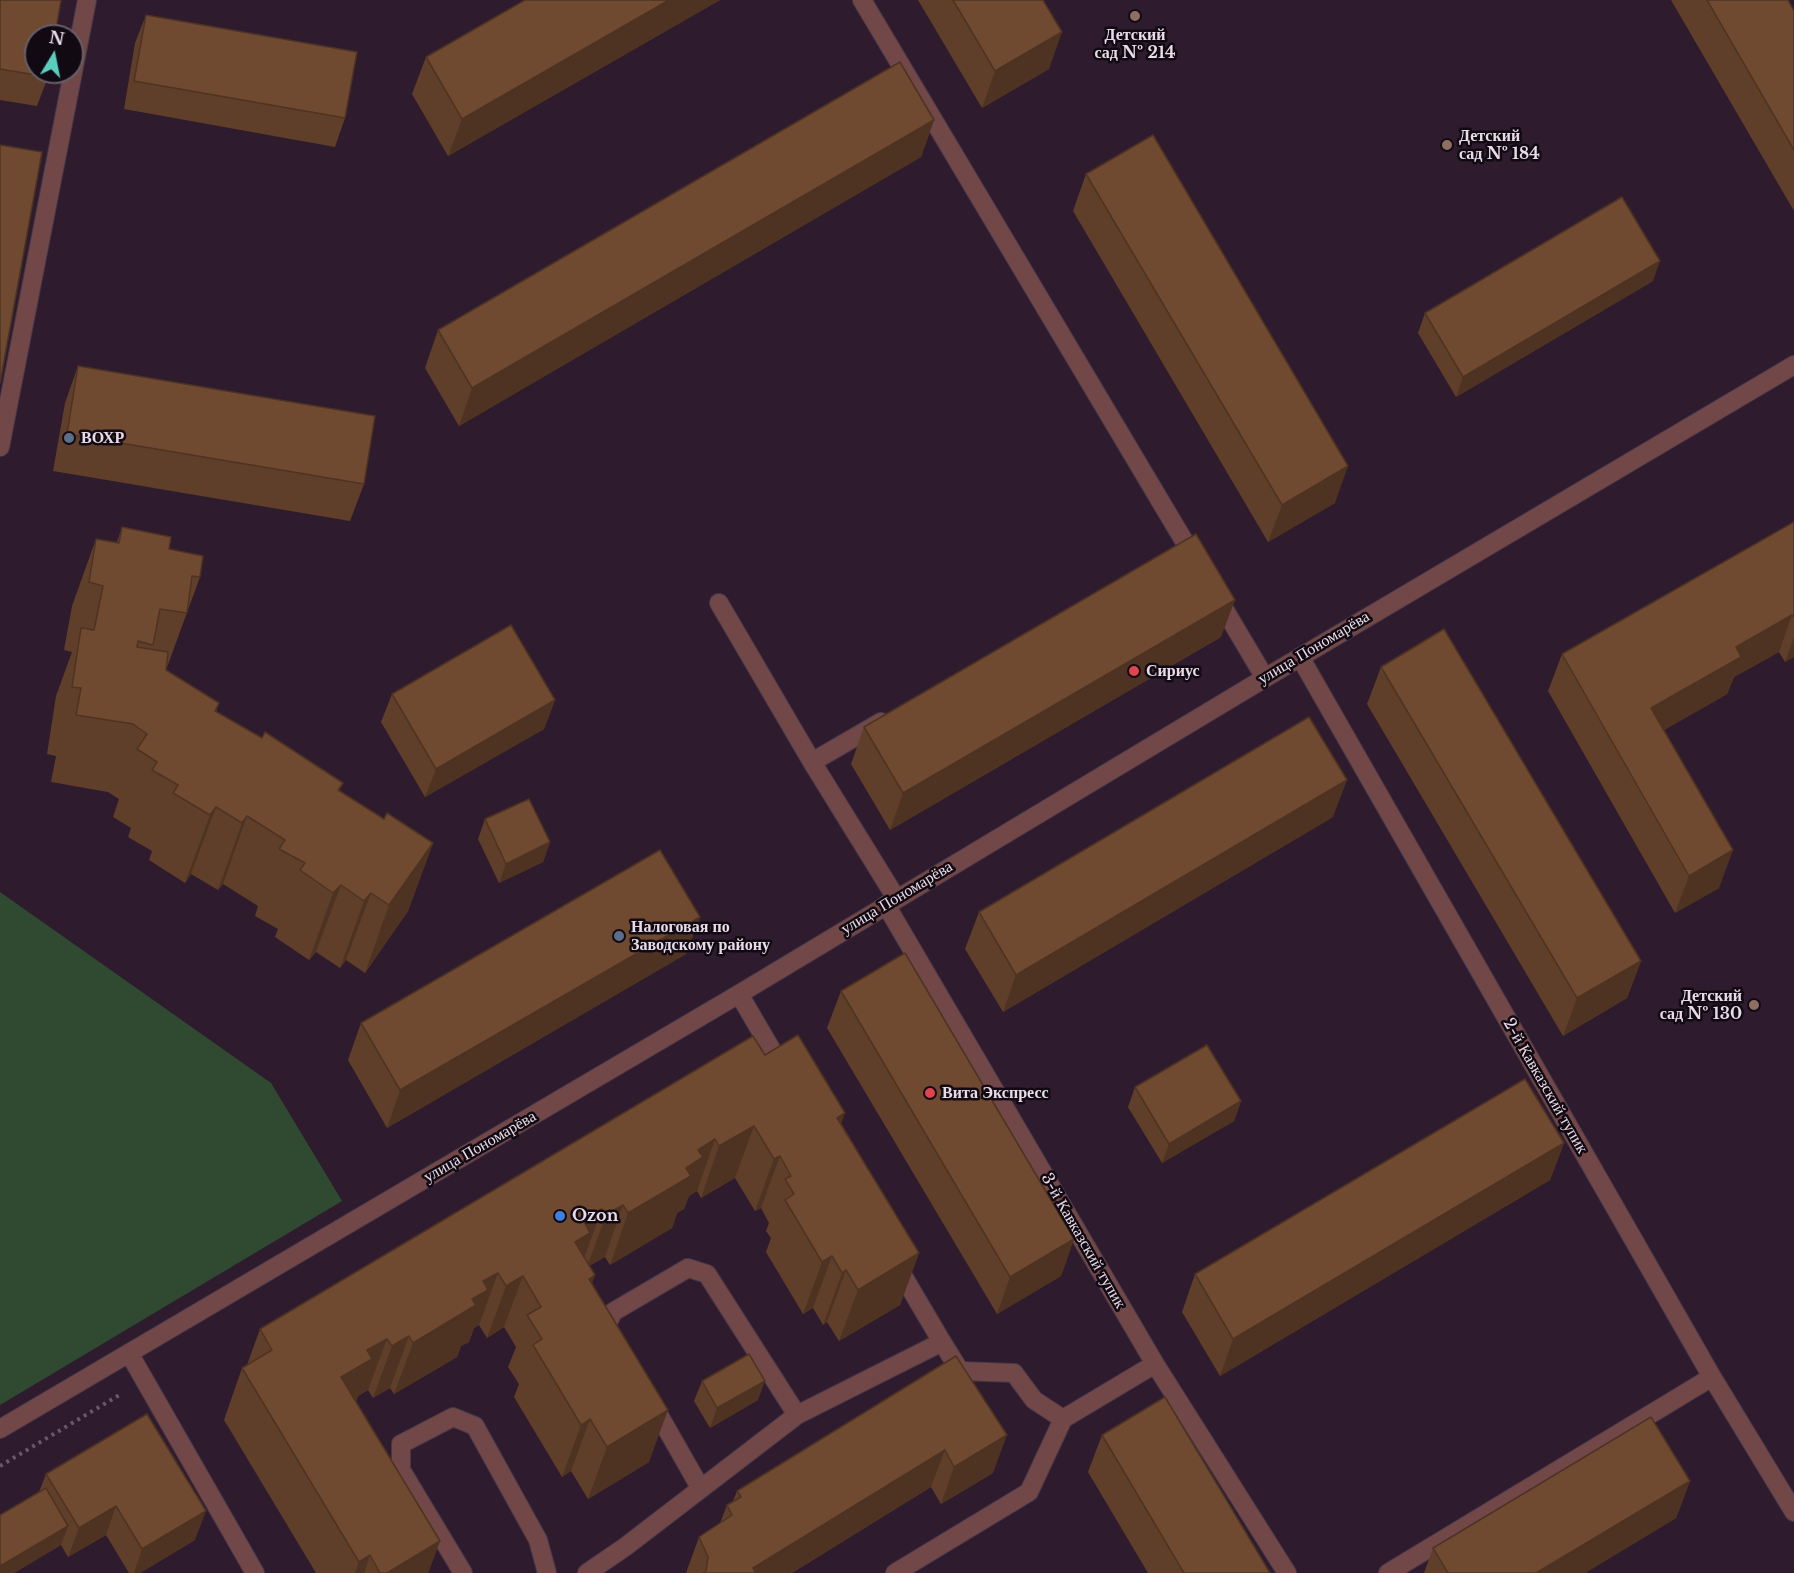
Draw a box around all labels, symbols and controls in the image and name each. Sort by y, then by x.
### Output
marker: Детский сад № 214 [1128,9,1142,23]
north arrow [24,24,84,84]
place label: Детский сад № 214 [1094,25,1176,63]
text: N [48,27,66,49]
place label: Детский сад № 184 [1459,126,1540,164]
marker: Детский сад № 184 [1440,138,1454,152]
place label: ВОХР [81,428,124,448]
marker: ВОХР [62,431,76,445]
street label: улица Пономарёва [1255,607,1373,689]
place label: Сириус [1146,661,1200,681]
marker: Сириус [1127,664,1141,678]
street label: улица Пономарёва [838,857,956,939]
place label: Налоговая по Заводскому району [631,917,770,955]
marker: Налоговая по Заводскому району [612,929,626,943]
place label: Детский сад № 130 [1660,986,1742,1024]
marker: Детский сад № 130 [1747,998,1761,1012]
street label: 2-й Кавказский тупик [1498,1015,1592,1157]
place label: Вита Экспресс [942,1083,1049,1103]
marker: Вита Экспресс [923,1086,937,1100]
street label: улица Пономарёва [420,1107,540,1187]
street label: 3-й Кавказский тупик [1036,1170,1130,1312]
place label: Ozon [572,1206,618,1226]
marker: Ozon [553,1209,567,1223]

